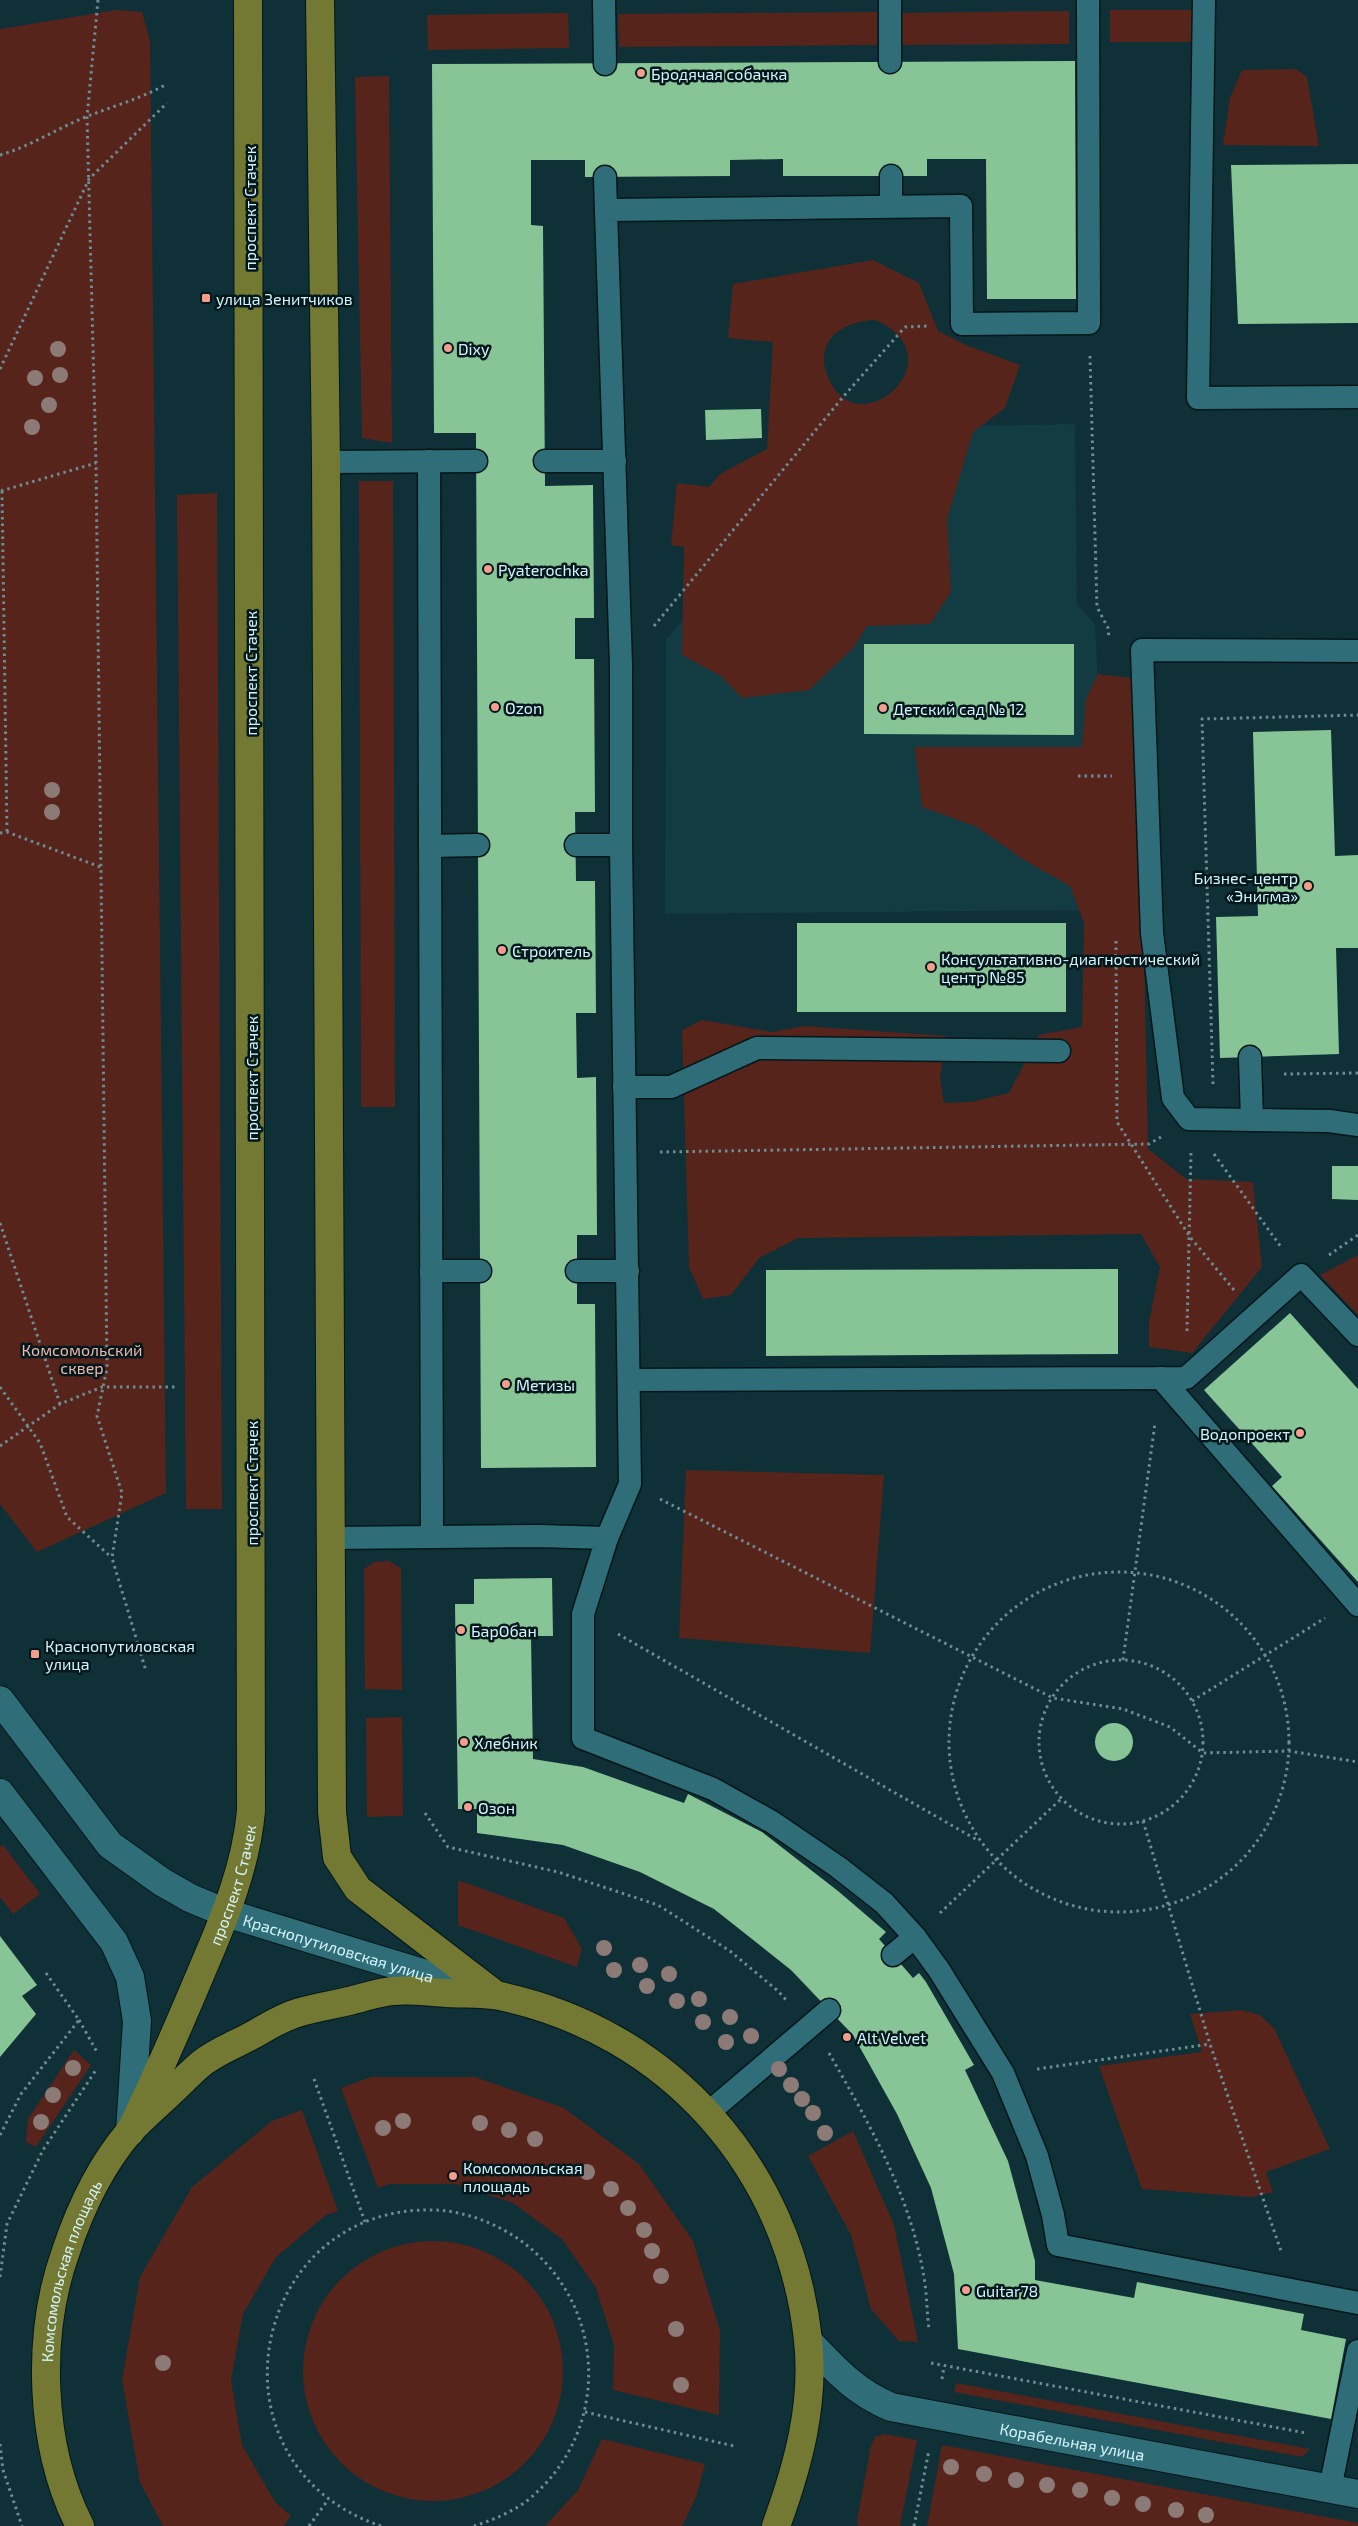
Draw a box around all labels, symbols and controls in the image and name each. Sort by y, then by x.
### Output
place label: Бродячая собачка [651,64,787,83]
marker: Бродячая собачка [635,67,647,79]
street label: проспект Стачек [240,145,259,270]
place label: улица Зенитчиков [216,289,353,309]
marker: улица Зенитчиков [200,292,212,304]
place label: Dixy [458,339,490,358]
marker: Dixy [442,342,454,354]
place label: Pyaterochka [498,560,589,579]
marker: Pyaterochka [482,563,494,575]
street label: проспект Стачек [241,610,260,735]
place label: Ozon [505,698,542,717]
place label: Детский сад № 12 [893,699,1025,718]
marker: Ozon [489,701,501,713]
marker: Детский сад № 12 [877,702,889,714]
place label: Бизнес-центр «Энигма» [1194,868,1298,905]
marker: Бизнес-центр «Энигма» [1302,880,1314,892]
place label: Строитель [512,941,590,960]
marker: Строитель [496,944,508,956]
place label: Консультативно-диагностический центр №85 [941,949,1200,986]
marker: Консультативно-диагностический центр №85 [925,961,937,973]
street label: проспект Стачек [242,1015,261,1140]
park label: Комсомольский сквер [22,1340,142,1377]
place label: Метизы [516,1375,575,1394]
marker: Метизы [500,1378,512,1390]
street label: проспект Стачек [242,1420,261,1545]
place label: Водопроект [1200,1424,1290,1443]
marker: Водопроект [1294,1427,1306,1439]
place label: БарОбан [471,1621,537,1640]
marker: БарОбан [455,1624,467,1636]
place label: Краснопутиловская улица [45,1636,195,1674]
marker: Краснопутиловская улица [29,1648,41,1660]
place label: Хлебник [474,1733,538,1752]
marker: Хлебник [458,1736,470,1748]
place label: Озон [478,1798,515,1817]
marker: Озон [462,1801,474,1813]
street label: проспект Стачек [204,1823,259,1948]
street label: Краснопутиловская улица [241,1909,436,1986]
place label: Alt Velvet [857,2028,926,2047]
marker: Alt Velvet [841,2031,853,2043]
place label: Комсомольская площадь [463,2158,583,2195]
marker: Комсомольская площадь [447,2170,459,2182]
street label: Комсомольская площадь [37,2176,105,2363]
place label: Guitar78 [976,2281,1038,2300]
marker: Guitar78 [960,2284,972,2296]
street label: Корабельная улица [998,2418,1146,2464]

